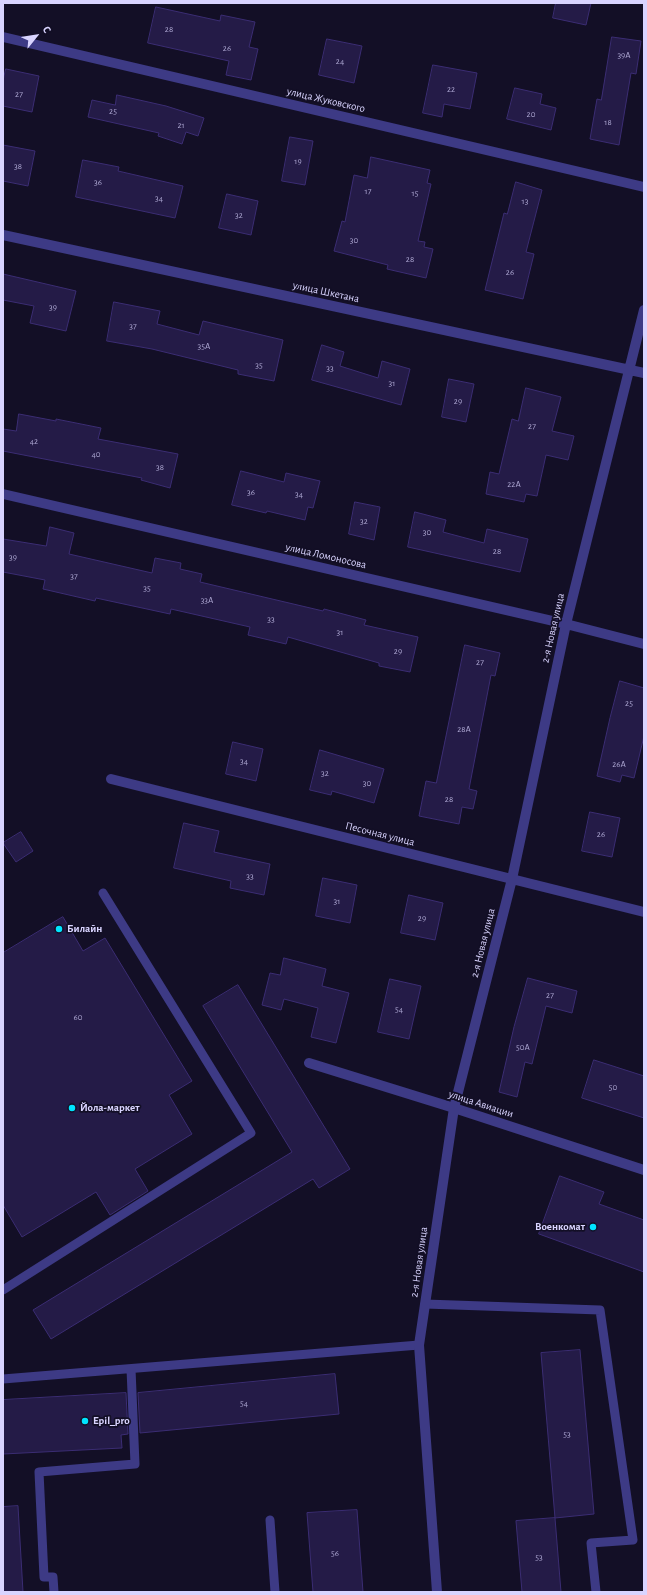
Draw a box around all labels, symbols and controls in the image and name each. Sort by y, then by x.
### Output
north arrow [16,16,56,56]
text: С [41,24,53,35]
house number: 28 [165,24,173,34]
house number: 26 [223,43,231,53]
house number: 39А [617,50,631,60]
house number: 24 [336,56,344,66]
house number: 22 [447,84,455,94]
street label: улица Жуковского [286,85,366,115]
house number: 27 [15,89,23,99]
house number: 25 [109,106,117,116]
house number: 20 [527,109,535,119]
house number: 18 [604,117,612,127]
house number: 21 [177,120,185,130]
house number: 19 [294,156,302,166]
house number: 38 [14,161,22,171]
house number: 36 [94,177,102,187]
house number: 17 [365,186,371,196]
house number: 15 [412,188,418,198]
house number: 34 [155,193,163,203]
house number: 13 [522,196,528,206]
house number: 32 [235,210,243,220]
house number: 30 [350,235,358,245]
house number: 28 [406,254,414,264]
house number: 26 [506,267,514,277]
street label: улица Шкетана [291,278,361,306]
house number: 39 [49,302,57,312]
house number: 37 [129,321,137,331]
house number: 35А [198,341,210,351]
house number: 35 [255,360,263,370]
house number: 33 [326,363,334,373]
house number: 31 [389,378,395,388]
house number: 29 [454,396,462,406]
house number: 27 [528,421,536,431]
house number: 42 [30,436,38,446]
house number: 40 [91,449,101,459]
house number: 38 [156,462,164,472]
house number: 22А [507,479,521,489]
house number: 36 [247,487,255,497]
house number: 34 [295,489,303,499]
house number: 32 [360,516,368,526]
house number: 30 [423,527,431,537]
street label: улица Ломоносова [284,540,368,572]
house number: 28 [493,546,501,556]
house number: 39 [9,552,17,562]
house number: 37 [70,571,78,581]
house number: 35 [143,583,151,593]
street label: 2-я Новая улица [539,592,567,664]
house number: 33А [201,595,213,605]
house number: 33 [267,614,275,624]
house number: 31 [337,627,343,637]
house number: 29 [394,646,402,656]
house number: 27 [476,657,484,667]
house number: 25 [625,698,633,708]
house number: 28А [457,724,471,734]
house number: 34 [240,756,248,766]
house number: 26А [612,759,626,769]
house number: 32 [321,768,329,778]
house number: 30 [363,778,371,788]
house number: 28 [445,794,453,804]
street label: Песочная улица [344,819,416,849]
house number: 26 [597,829,605,839]
house number: 33 [246,871,254,881]
house number: 31 [334,896,340,906]
street label: 2-я Новая улица [468,907,498,979]
house number: 29 [418,913,426,923]
place label: Билайн [67,922,102,936]
marker: Билайн [54,924,64,934]
house number: 27 [546,990,554,1000]
house number: 54 [395,1004,403,1014]
house number: 60 [74,1012,82,1022]
house number: 50А [516,1042,530,1052]
house number: 50 [609,1082,617,1092]
street label: улица Авиации [447,1087,515,1121]
place label: Йола-маркет [80,1101,139,1115]
marker: Йола-маркет [67,1103,77,1113]
place label: Военкомат [535,1220,585,1234]
marker: Военкомат [588,1222,598,1232]
street label: 2-я Новая улица [408,1226,430,1298]
house number: 54 [240,1398,248,1408]
place label: Epil_pro [93,1414,130,1428]
marker: Epil_pro [80,1416,90,1426]
house number: 53 [563,1429,571,1439]
house number: 56 [331,1548,339,1558]
house number: 53 [535,1552,543,1562]

